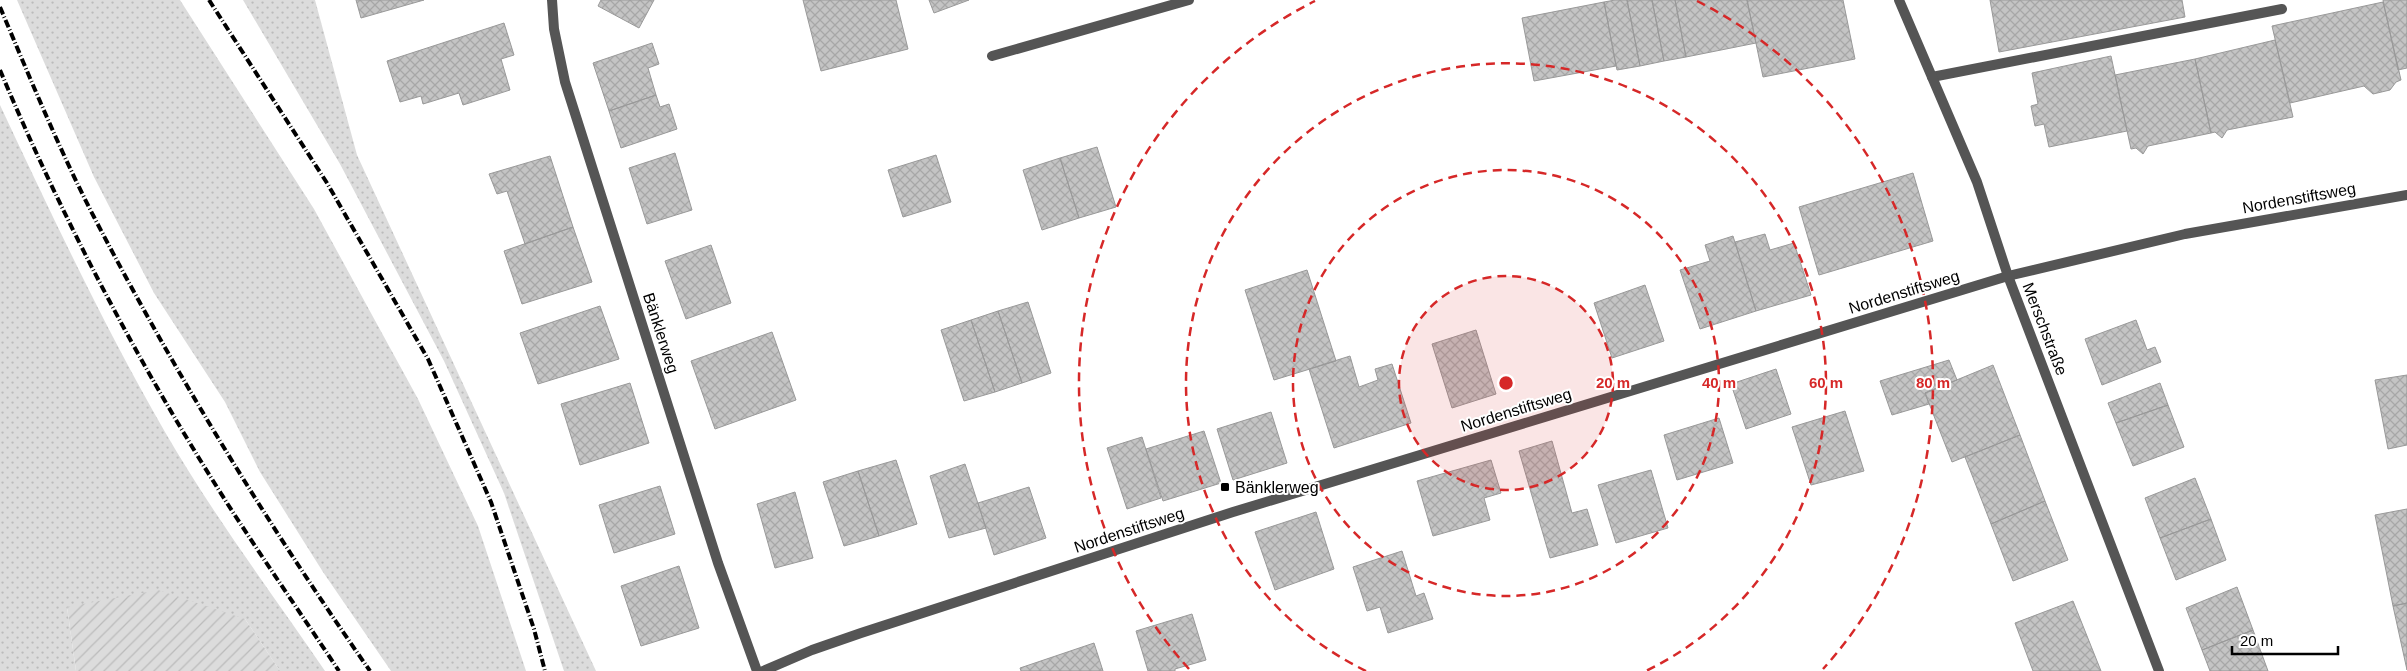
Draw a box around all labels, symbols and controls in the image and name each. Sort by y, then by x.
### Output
street label: Nordenstiftsweg [2241,180,2357,216]
street label: Nordenstiftsweg [1847,267,1961,317]
street label: Merschstraße [2020,280,2070,378]
street label: Bänklerweg [640,291,682,375]
centre of rings [1497,374,1515,392]
text: 20 m [1596,374,1630,391]
text: 40 m [1702,374,1736,391]
text: 60 m [1809,374,1843,391]
text: 80 m [1916,374,1950,391]
street label: Nordenstiftsweg [1459,385,1573,435]
place label: Bänklerweg [1235,479,1319,496]
marker: Bänklerweg [1219,481,1231,493]
street label: Nordenstiftsweg [1072,504,1186,556]
scale bar [2232,624,2338,656]
text: 20 m [2240,632,2273,649]

